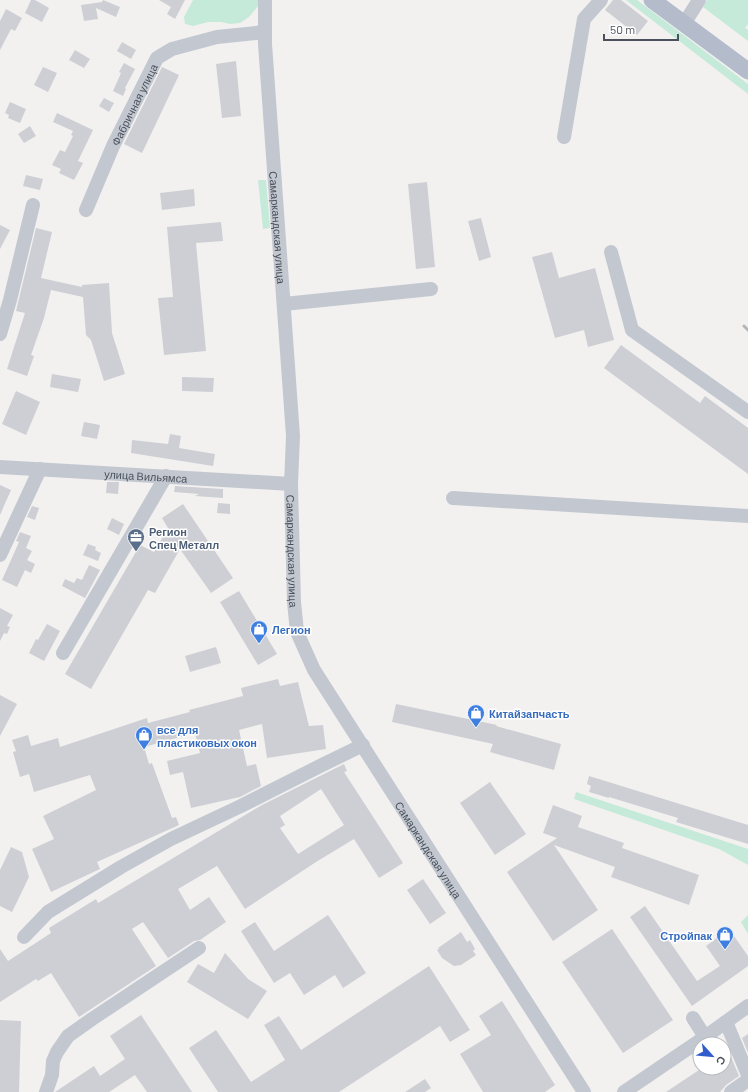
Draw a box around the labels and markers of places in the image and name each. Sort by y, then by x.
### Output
place label: Регион Спец Металл [149,525,219,551]
office icon: Регион Спец Металл [126,527,146,552]
shop icon: Легион [249,619,269,644]
place label: Легион [272,623,311,636]
shop icon: Китайзапчасть [466,703,486,728]
place label: Китайзапчасть [489,707,570,720]
place label: все для пластиковых окон [157,723,257,749]
shop icon: все для пластиковых окон [134,725,154,750]
shop icon: Стройпак [715,925,735,950]
place label: Стройпак [660,929,712,942]

